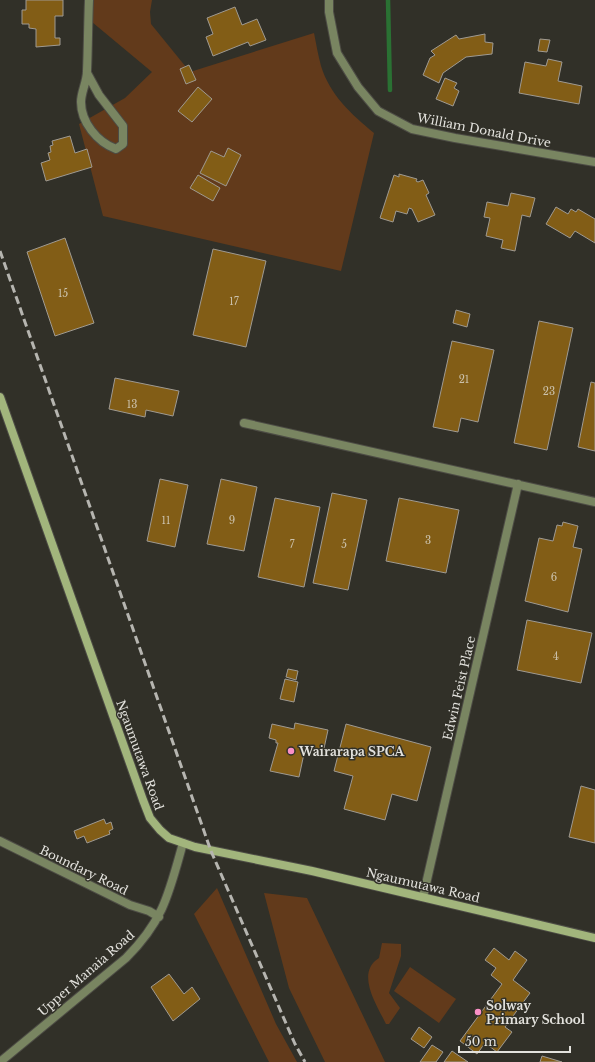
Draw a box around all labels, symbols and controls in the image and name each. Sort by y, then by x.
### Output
street label: William Donald Drive [415,109,552,150]
house number: 15 [58,287,68,300]
house number: 17 [229,295,240,308]
house number: 21 [459,373,469,386]
house number: 23 [543,385,555,398]
house number: 13 [127,398,137,411]
house number: 11 [162,514,170,527]
house number: 9 [229,514,235,527]
house number: 3 [425,534,431,547]
house number: 7 [289,538,295,551]
house number: 5 [341,538,347,551]
house number: 6 [551,571,557,584]
street label: Edwin Feist Place [440,634,478,742]
house number: 4 [553,650,559,663]
street label: Ngaumutawa Road [113,698,167,812]
place label: Wairarapa SPCA [298,744,406,759]
marker: Wairarapa SPCA [286,746,296,756]
street label: Boundary Road [37,842,131,898]
street label: Ngaumutawa Road [365,865,481,905]
street label: Upper Manaia Road [35,927,137,1019]
place label: Solway Primary School [486,998,586,1027]
marker: Solway Primary School [473,1007,483,1017]
scale bar [459,1028,570,1054]
text: 50 m [465,1034,497,1049]

